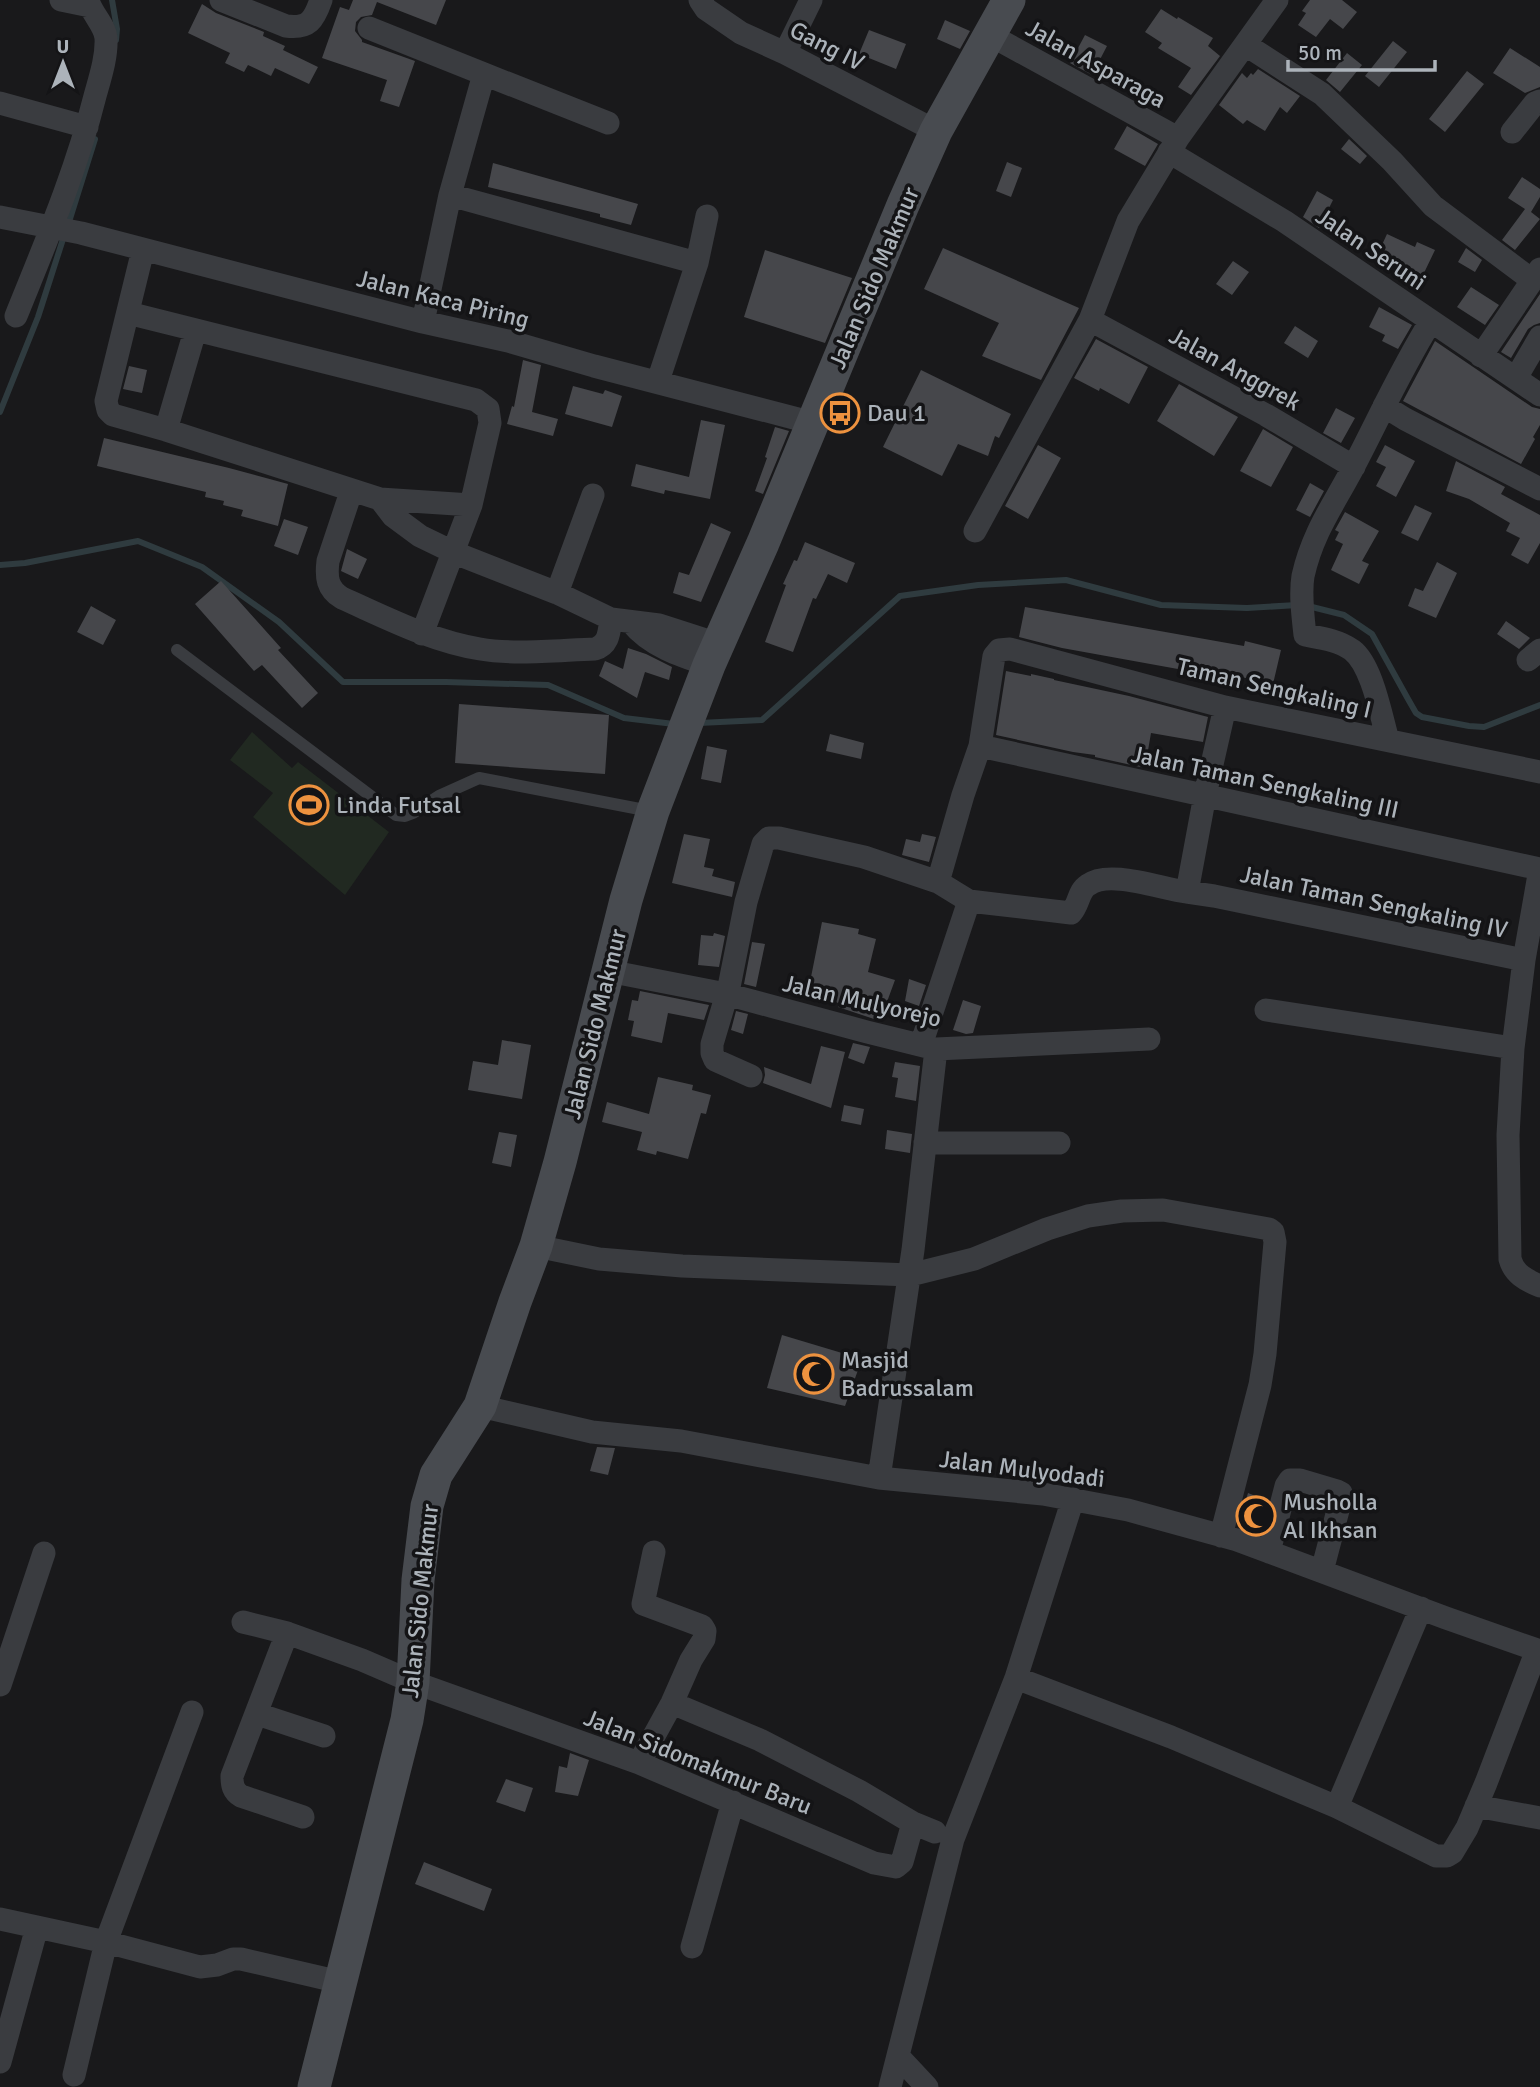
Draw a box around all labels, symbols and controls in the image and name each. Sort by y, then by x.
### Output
street label: Jalan Asparaga [1021,13,1171,115]
street label: Gang IV [785,15,869,78]
north arrow [28,28,98,98]
scale bar [1288,28,1435,72]
text: U [57,35,69,59]
text: 50 m [1298,40,1342,66]
street label: Jalan Sido Makmur [822,182,926,374]
street label: Jalan Seruni [1310,201,1432,297]
street label: Jalan Kaca Piring [354,263,532,335]
street label: Jalan Anggrek [1164,321,1306,417]
bus stop icon: Dau 1 [819,392,861,434]
place label: Dau 1 [867,398,926,428]
street label: Taman Sengkaling I [1174,651,1374,725]
street label: Jalan Taman Sengkaling III [1128,739,1402,825]
sports icon: Linda Futsal [288,784,330,826]
place label: Linda Futsal [336,790,461,820]
street label: Jalan Taman Sengkaling IV [1238,859,1511,945]
street label: Jalan Sido Makmur [557,926,633,1122]
street label: Jalan Mulyorejo [780,968,944,1034]
place label: Masjid Badrussalam [841,1345,974,1403]
mosque icon: Masjid Badrussalam [793,1353,835,1395]
street label: Jalan Mulyodadi [938,1444,1106,1494]
place label: Musholla Al Ikhsan [1283,1487,1378,1545]
mosque icon: Musholla Al Ikhsan [1235,1495,1277,1537]
street label: Jalan Sido Makmur [395,1502,445,1699]
street label: Jalan Sidomakmur Baru [580,1703,816,1821]

